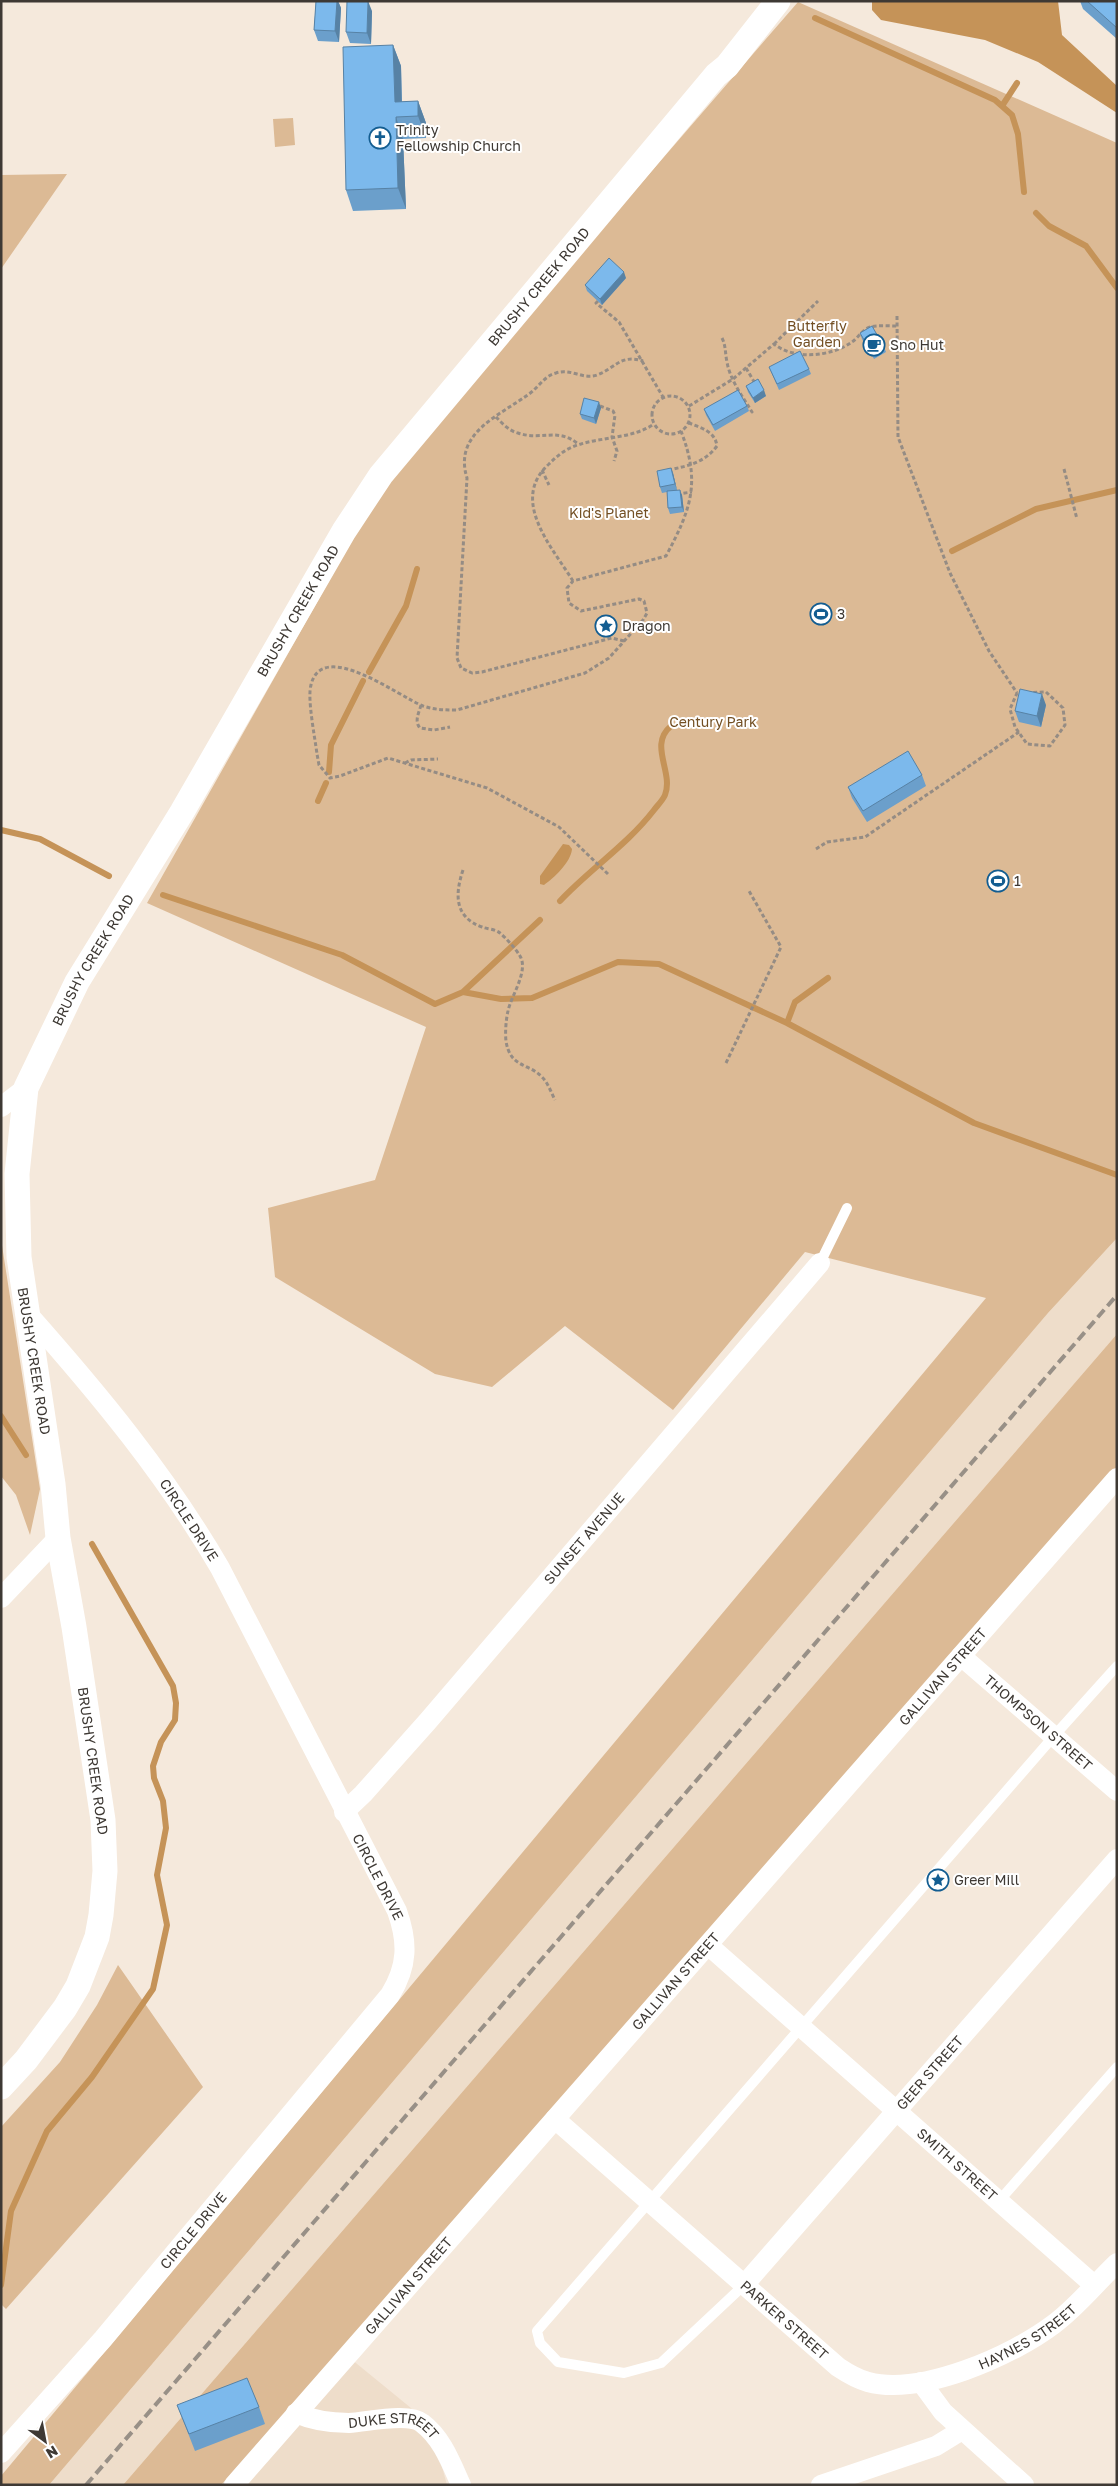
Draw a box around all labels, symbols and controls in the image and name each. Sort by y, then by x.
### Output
place label: Trinity Fellowship Church [396,121,521,154]
church icon: Trinity Fellowship Church [368,126,392,150]
street label: BRUSHY CREEK ROAD [484,224,593,349]
park label: Butterfly Garden [787,317,847,350]
cafe icon: Sno Hut [862,333,886,357]
place label: Sno Hut [890,336,944,353]
park label: Kid's Planet [569,504,649,521]
street label: BRUSHY CREEK ROAD [253,542,342,679]
sports icon: 3 [809,602,833,626]
place label: 3 [837,605,845,622]
place icon: Dragon [594,614,618,638]
place label: Dragon [622,617,671,634]
park label: Century Park [669,713,757,730]
sports icon: 1 [986,869,1010,893]
place label: 1 [1014,872,1021,889]
street label: BRUSHY CREEK ROAD [48,891,137,1028]
street label: BRUSHY CREEK ROAD [14,1286,55,1436]
street label: CIRCLE DRIVE [157,1475,222,1564]
street label: SUNSET AVENUE [540,1489,628,1588]
street label: GALLIVAN STREET [895,1624,990,1729]
street label: THOMPSON STREET [981,1671,1096,1774]
street label: BRUSHY CREEK ROAD [75,1686,112,1836]
street label: CIRCLE DRIVE [349,1831,407,1923]
place icon: Greer Mill [926,1868,950,1892]
place label: Greer Mill [954,1871,1019,1888]
street label: GALLIVAN STREET [628,1928,723,2033]
street label: GEER STREET [892,2032,967,2113]
street label: SMITH STREET [914,2124,1001,2204]
street label: CIRCLE DRIVE [156,2189,230,2272]
street label: GALLIVAN STREET [361,2233,456,2338]
street label: PARKER STREET [737,2277,832,2363]
street label: HAYNES STREET [976,2300,1080,2372]
street label: DUKE STREET [347,2409,443,2442]
north arrow [20,2416,70,2466]
text: N [43,2442,61,2462]

